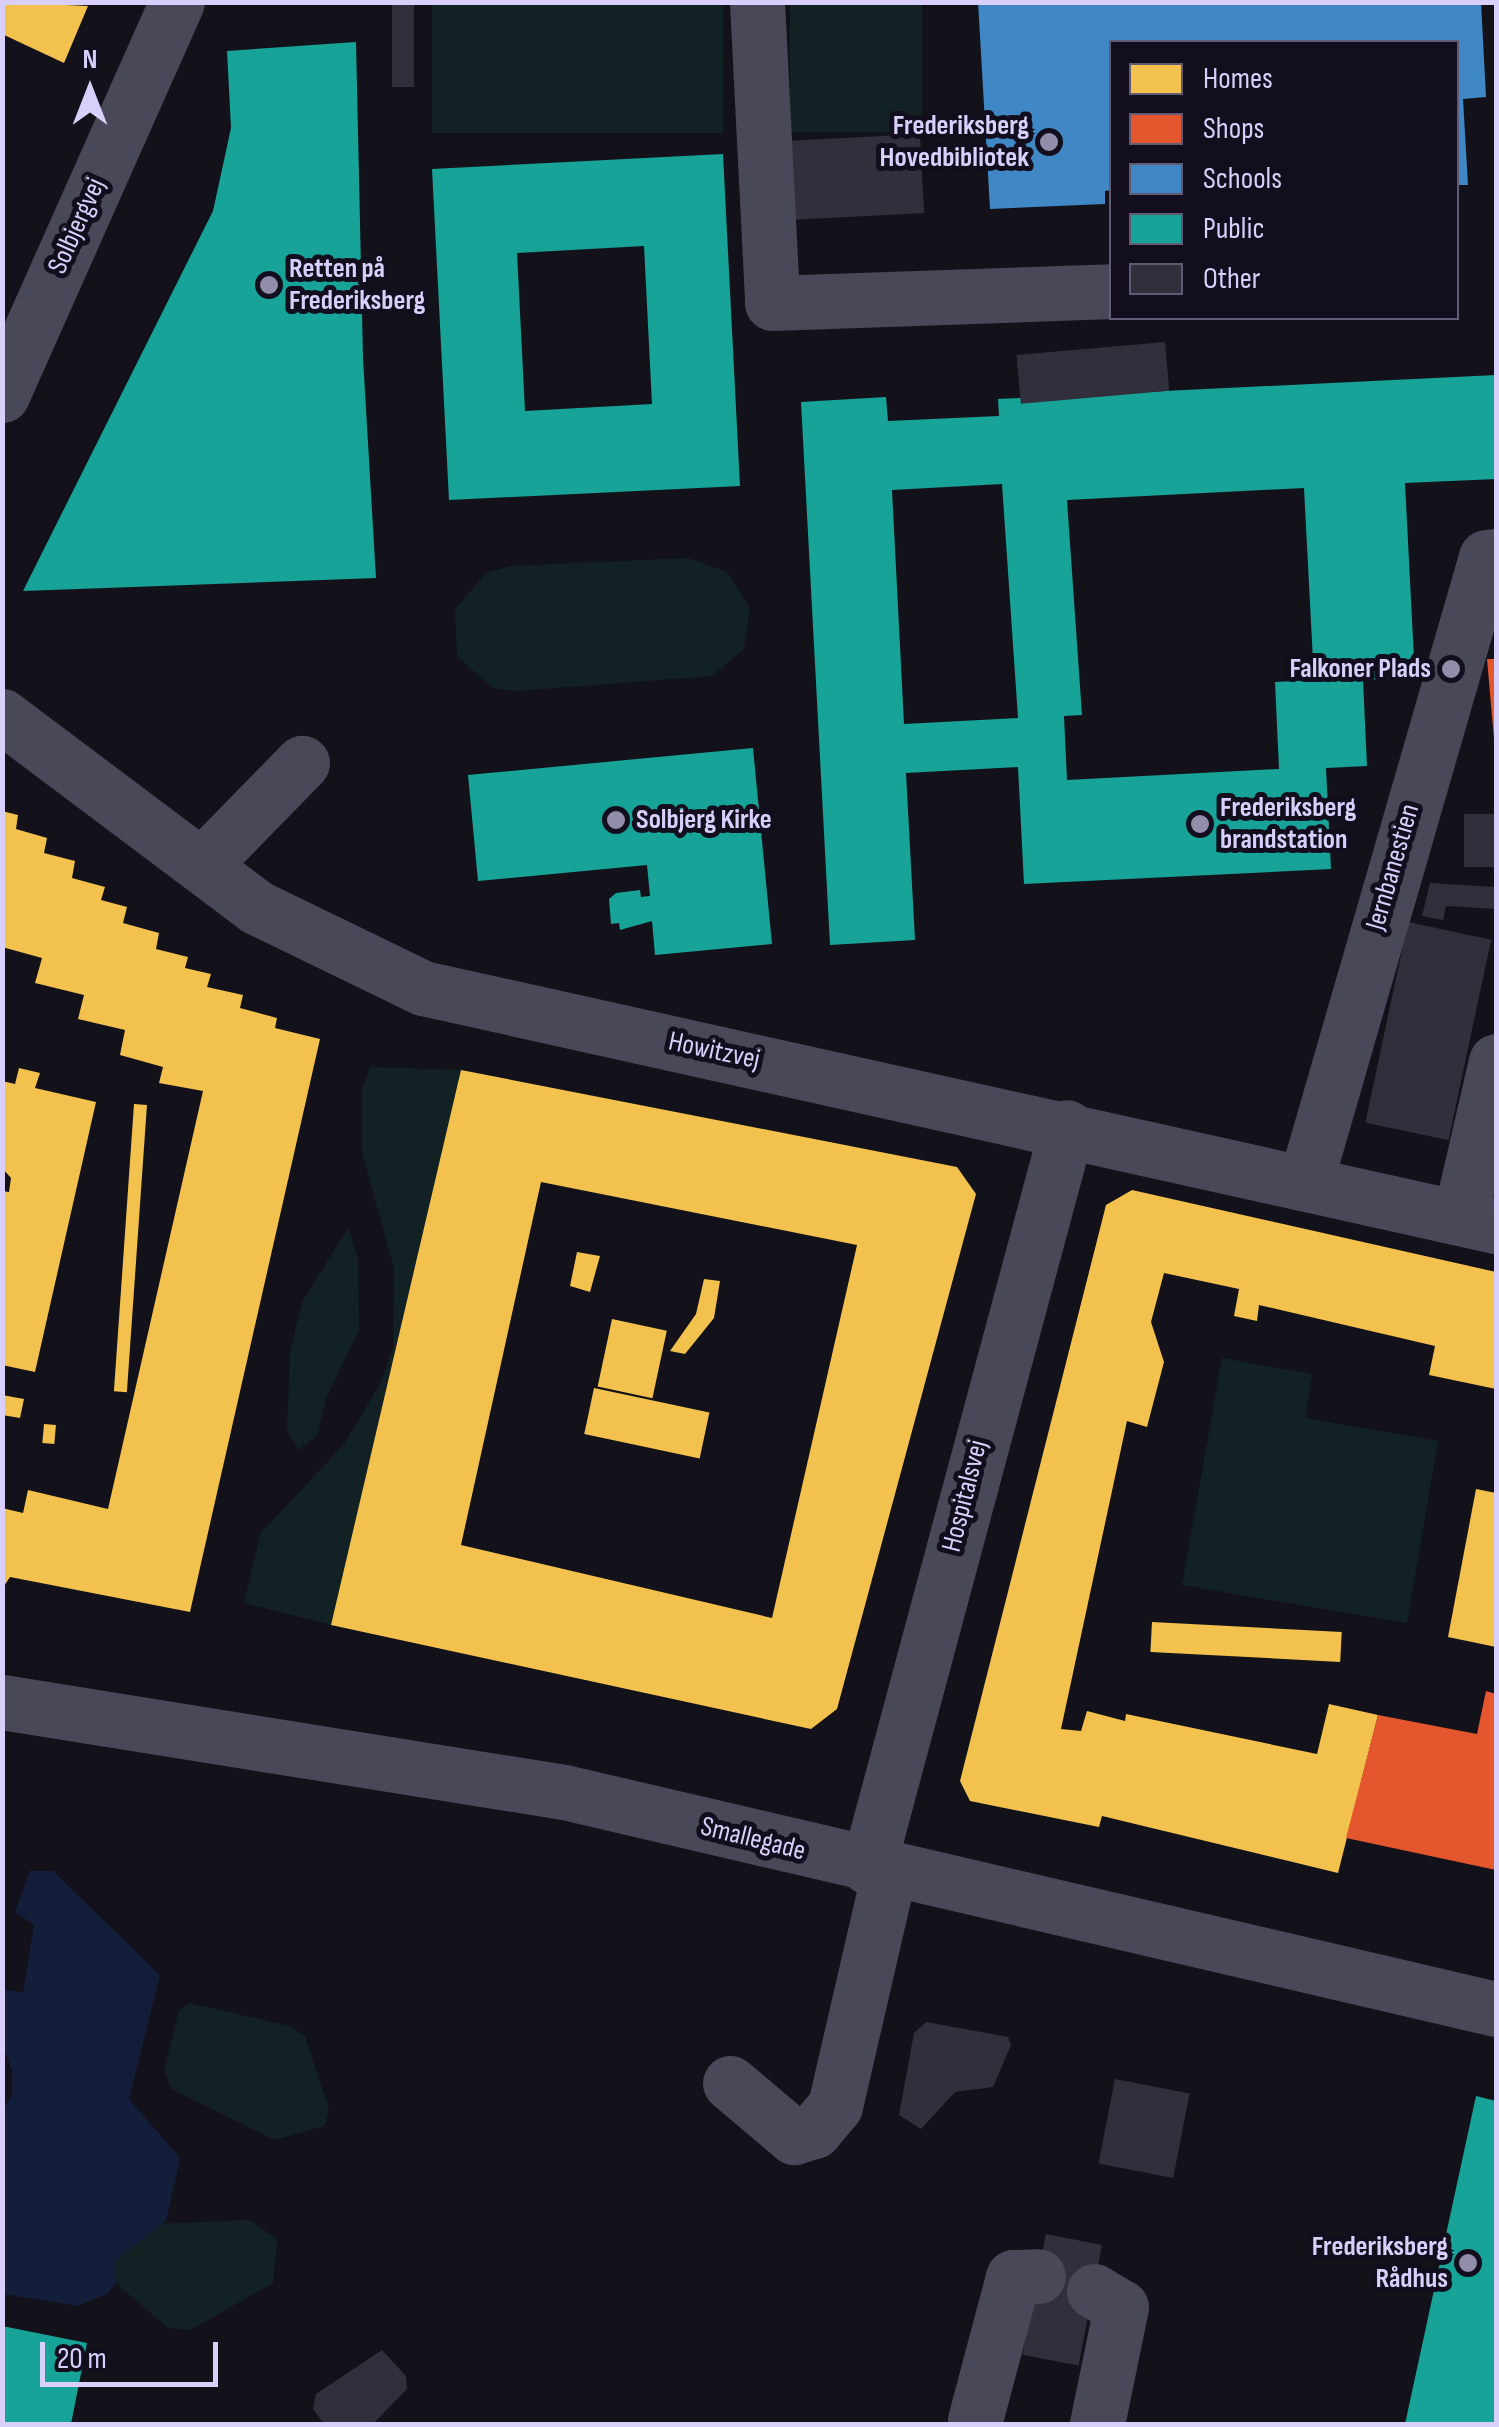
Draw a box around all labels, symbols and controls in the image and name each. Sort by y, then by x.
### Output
north arrow [40,40,140,140]
legend [1109,40,1459,320]
text: N [83,43,97,76]
text: Homes [1203,61,1273,97]
place label: Frederiksberg Hovedbibliotek [880,109,1029,175]
text: Shops [1203,111,1264,147]
marker: Frederiksberg Hovedbibliotek [1038,131,1060,153]
text: Schools [1203,161,1282,197]
street label: Solbjergvej [41,173,113,279]
text: Public [1203,211,1264,247]
place label: Retten på Frederiksberg [289,252,425,318]
text: Other [1203,261,1260,297]
marker: Retten på Frederiksberg [258,274,280,296]
place label: Falkoner Plads [1289,652,1431,686]
marker: Falkoner Plads [1440,658,1462,680]
place label: Frederiksberg brandstation [1220,791,1356,857]
street label: Jernbanestien [1359,800,1427,934]
place label: Solbjerg Kirke [636,803,772,837]
marker: Solbjerg Kirke [605,809,627,831]
marker: Frederiksberg brandstation [1189,813,1211,835]
street label: Howitzvej [665,1025,763,1077]
street label: Hospitalsvej [935,1437,995,1555]
street label: Smallegade [697,1810,809,1868]
place label: Frederiksberg Rådhus [1312,2230,1448,2296]
marker: Frederiksberg Rådhus [1457,2252,1479,2274]
scale bar [45,2322,222,2384]
text: 20 m [57,2341,107,2377]

